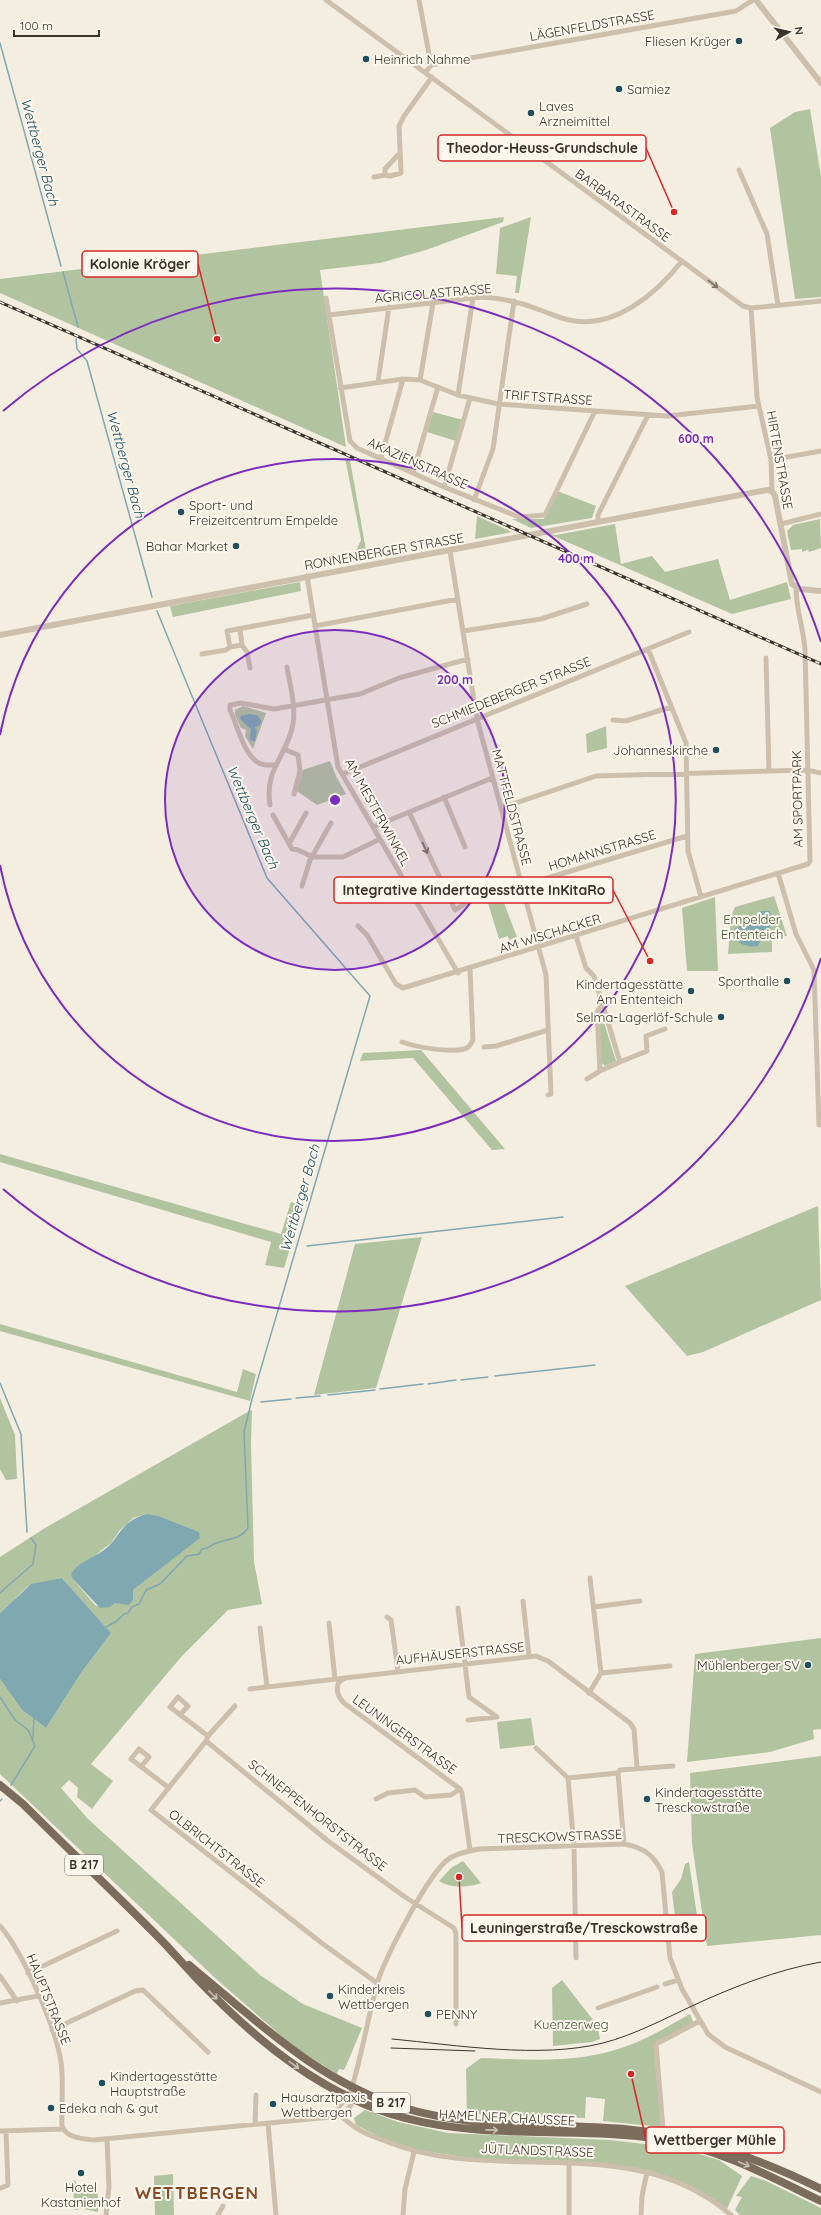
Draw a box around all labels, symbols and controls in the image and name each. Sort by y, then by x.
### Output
street label: LÄGENFELDSTRASSE [528,6,656,44]
scale bar [14,12,99,38]
north arrow [769,12,809,52]
text: 100 m [20,18,53,33]
text: N [791,26,806,36]
place label: Fliesen Krüger [645,33,731,49]
marker: Fliesen Krüger [734,36,744,46]
place label: Heinrich Nahme [374,51,470,67]
marker: Heinrich Nahme [361,54,371,64]
place label: Samiez [627,81,670,97]
marker: Samiez [614,84,624,94]
water label: Wettberger Bach [17,96,63,209]
place label: Laves Arzneimittel [539,98,610,129]
marker: Laves Arzneimittel [526,108,536,118]
callout: Theodor-Heuss-Grundschule [438,135,646,161]
text: Theodor-Heuss-Grundschule [446,139,638,157]
street label: BARBARASTRASSE [572,165,674,245]
callout: Kolonie Kröger [82,251,198,277]
text: Kolonie Kröger [90,255,190,273]
street label: AGRICOLASTRASSE [374,280,492,306]
one-way arrow [708,280,719,289]
street label: TRIFTSTRASSE [503,386,593,408]
water label: Wettberger Bach [103,408,149,521]
street label: HIRTENSTRASSE [763,409,797,511]
text: 600 m [678,431,714,446]
street label: AKAZIENSTRASSE [365,434,471,492]
place label: Sport- und Freizeitcentrum Empelde [189,497,338,528]
marker: Sport- und Freizeitcentrum Empelde [176,507,186,517]
street label: RONNENBERGER STRASSE [303,529,465,573]
place label: Bahar Market [146,538,228,554]
marker: Bahar Market [231,541,241,551]
text: 400 m [558,551,594,566]
street label: SCHMIEDEBERGER STRASSE [429,653,593,731]
text: 200 m [437,672,473,687]
place label: Johanneskirche [613,742,708,758]
marker: Johanneskirche [711,745,721,755]
street label: MATTFELDSTRASSE [489,747,535,867]
street label: AM SPORTPARK [788,750,806,848]
street label: AM MESTERWINKEL [342,755,414,869]
water label: Wettberger Bach [223,763,283,872]
centre of rings [328,793,342,807]
street label: HOMANNSTRASSE [546,826,658,874]
one-way arrow [422,841,429,853]
callout: Integrative Kindertagesstätte InKitaRo [334,877,613,903]
text: Integrative Kindertagesstätte InKitaRo [342,881,606,899]
street label: AM WISCHACKER [497,910,603,956]
park label: Empelder Ententeich [721,911,783,942]
place label: Sporthalle [718,973,779,989]
place label: Kindertagesstätte Am Ententeich [576,976,683,1007]
marker: Sporthalle [782,976,792,986]
marker: Kindertagesstätte Am Ententeich [686,986,696,996]
place label: Selma-Lagerlöf-Schule [576,1009,713,1025]
marker: Selma-Lagerlöf-Schule [716,1012,726,1022]
water label: Wettberger Bach [276,1141,324,1254]
street label: AUFHÄUSERSTRASSE [395,1638,525,1668]
place label: Mühlenberger SV [697,1657,800,1673]
marker: Mühlenberger SV [803,1660,813,1670]
street label: LEUNINGERSTRASSE [350,1691,460,1777]
street label: SCHNEPPENHORSTSTRASSE [245,1756,391,1874]
place label: Kindertagesstätte Tresckowstraße [655,1784,762,1815]
marker: Kindertagesstätte Tresckowstraße [642,1794,652,1804]
street label: OLBRICHTSTRASSE [166,1806,268,1890]
street label: TRESCKOWSTRASSE [497,1826,623,1846]
road number: B 217 [65,1855,103,1875]
callout: Leuningerstraße/Tresckowstraße [462,1915,706,1941]
text: Leuningerstraße/Tresckowstraße [470,1919,698,1937]
street label: HAUPTSTRASSE [23,1951,75,2047]
place label: Kinderkreis Wettbergen [338,1981,409,2012]
one-way arrow [208,1990,218,2000]
marker: Kinderkreis Wettbergen [325,1991,335,2001]
place label: PENNY [436,2006,478,2022]
marker: PENNY [423,2009,433,2019]
park label: Kuenzerweg [533,2016,609,2032]
one-way arrow [288,2060,299,2069]
place label: Kindertagesstätte Hauptstraße [110,2068,217,2099]
marker: Kindertagesstätte Hauptstraße [97,2078,107,2088]
place label: Hausarztpaxis Wettbergen [281,2089,366,2120]
road number: B 217 [372,2093,410,2113]
marker: Hausarztpaxis Wettbergen [268,2099,278,2109]
place label: Edeka nah & gut [59,2100,158,2116]
marker: Edeka nah & gut [46,2103,56,2113]
street label: HAMELNER CHAUSSEE [438,2105,576,2129]
one-way arrow [485,2126,498,2134]
callout: Wettberger Mühle [646,2127,784,2153]
text: Wettberger Mühle [654,2131,776,2149]
street label: JÜTLANDSTRASSE [480,2140,594,2160]
one-way arrow [737,2161,749,2168]
marker: Hotel Kastanienhof [76,2168,86,2178]
place label: Hotel Kastanienhof [41,2179,121,2210]
district label: WETTBERGEN [135,2182,259,2203]

